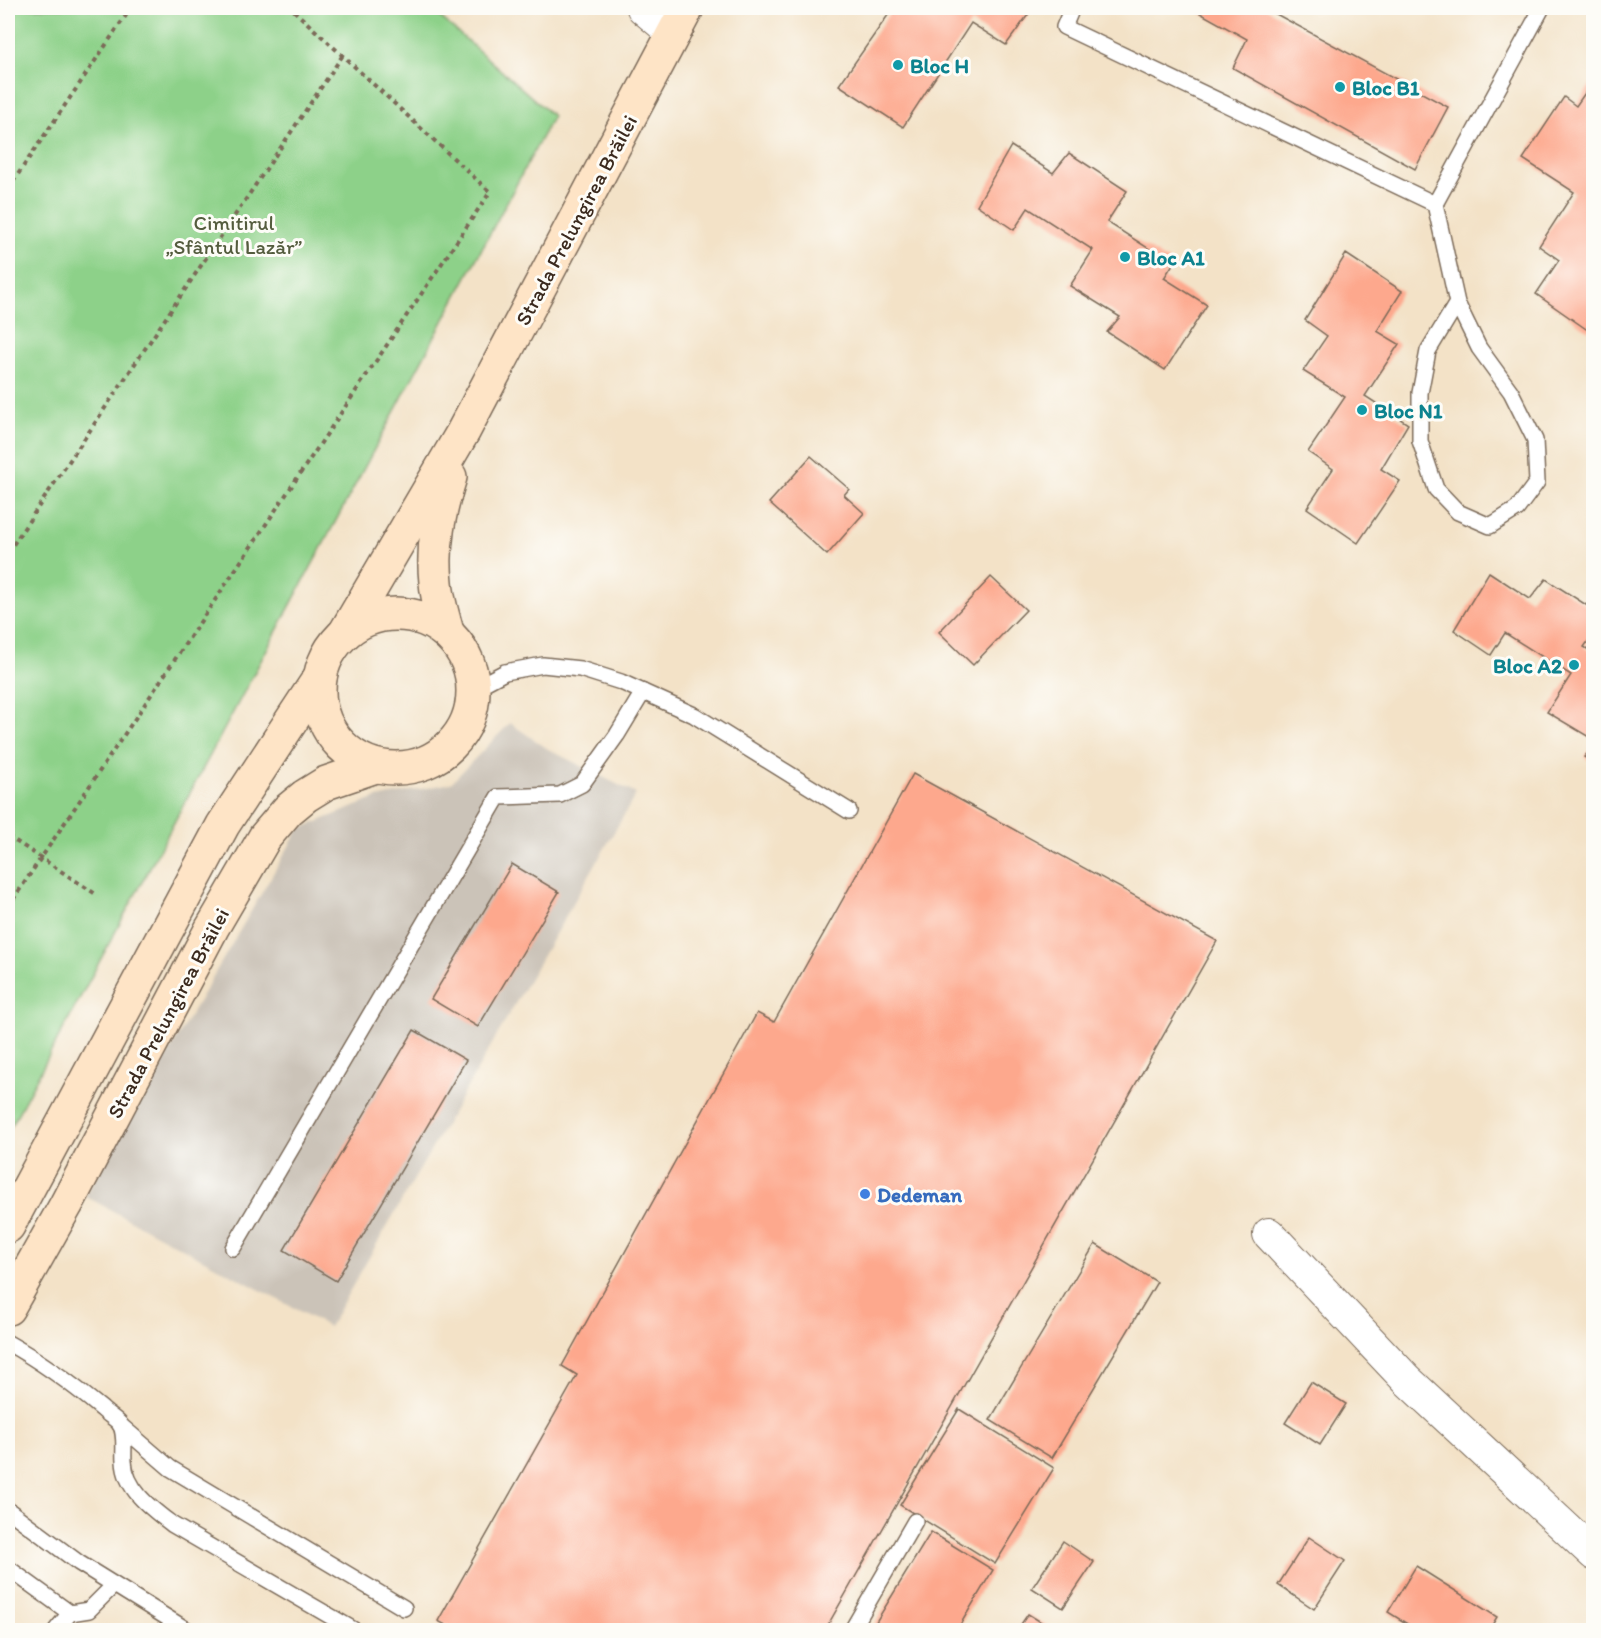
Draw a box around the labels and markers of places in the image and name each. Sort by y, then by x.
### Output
place label: Bloc H [910,53,969,78]
marker: Bloc H [891,58,905,72]
place label: Bloc B1 [1352,75,1420,100]
marker: Bloc B1 [1333,80,1347,94]
place label: Bloc A1 [1137,245,1205,270]
marker: Bloc A1 [1118,250,1132,264]
place label: Bloc N1 [1374,398,1443,423]
marker: Bloc N1 [1355,403,1369,417]
place label: Bloc A2 [1493,653,1562,678]
marker: Bloc A2 [1567,658,1581,672]
place label: Dedeman [877,1182,962,1207]
marker: Dedeman [858,1187,872,1201]

